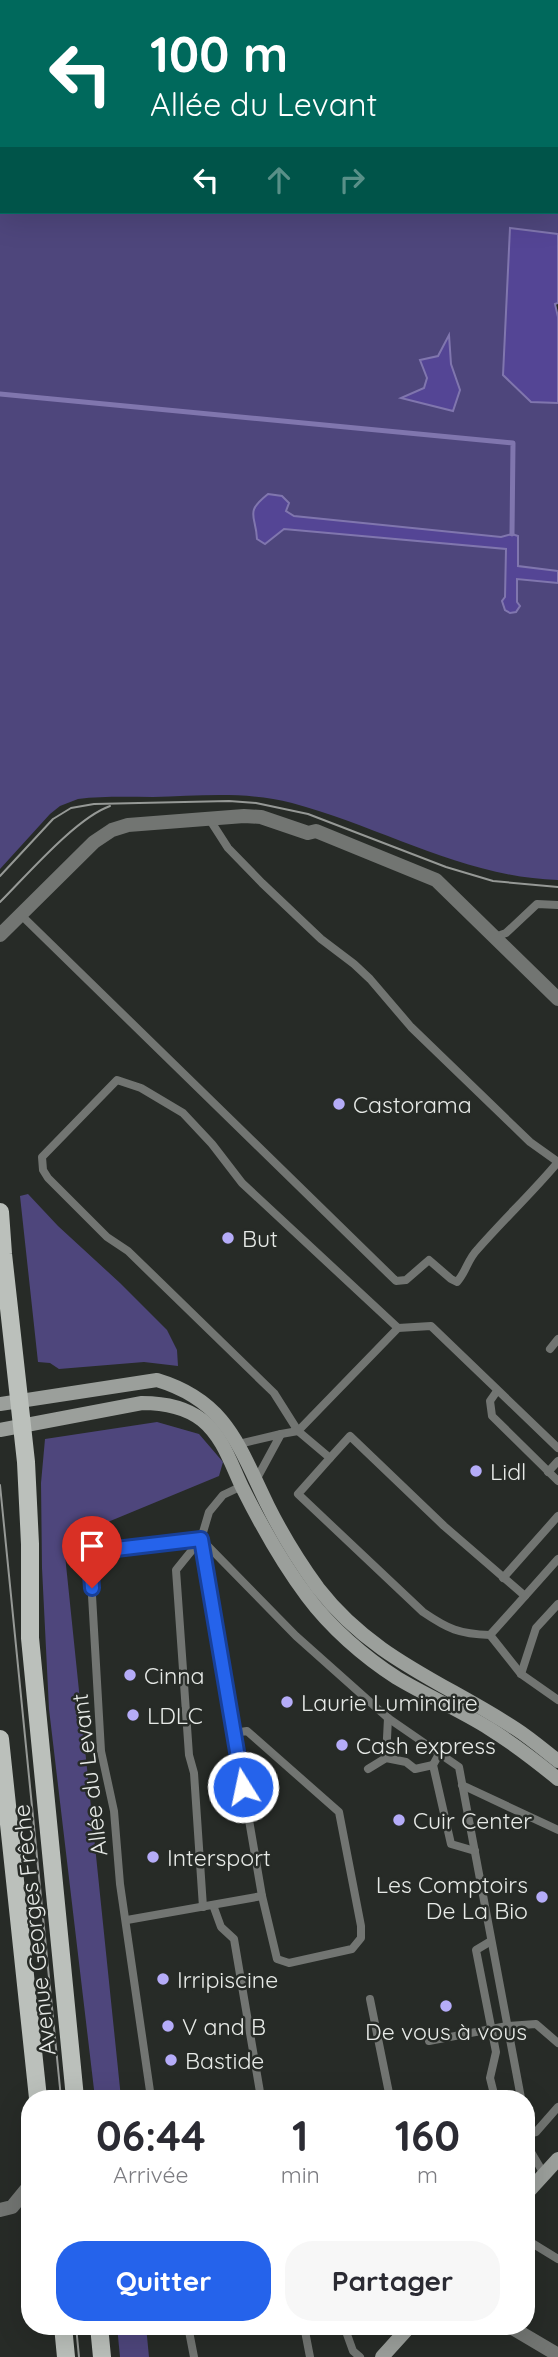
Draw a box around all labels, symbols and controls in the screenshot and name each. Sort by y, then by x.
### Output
text: 100 m [150,23,288,84]
icon: left [35,28,126,119]
text: Allée du Levant [150,84,377,124]
icon: left [187,161,225,199]
icon: ahead [260,161,298,199]
icon: right [333,161,371,199]
place label: Castorama [353,1090,472,1119]
marker: Castorama [331,1096,347,1112]
place label: But [242,1224,278,1253]
marker: But [220,1230,236,1246]
place label: Lidl [490,1457,526,1486]
marker: Lidl [468,1463,484,1479]
pin [62,1516,122,1588]
icon: arrive [73,1527,111,1565]
place label: Cinna [144,1661,204,1690]
marker: Cinna [122,1667,138,1683]
place label: Laurie Luminaire [301,1688,478,1717]
street label: Allée du Levant [65,1692,113,1858]
marker: Laurie Luminaire [279,1694,295,1710]
place label: LDLC [147,1701,203,1730]
marker: LDLC [125,1707,141,1723]
place label: Cash express [356,1731,496,1760]
marker: Cash express [334,1737,350,1753]
position arrow [206,1750,280,1824]
street label: Avenue Georges Frêche [6,1803,62,2057]
place label: Cuir Center [413,1806,532,1835]
marker: Cuir Center [391,1812,407,1828]
place label: Intersport [167,1843,271,1872]
marker: Intersport [145,1849,161,1865]
place label: Les Comptoirs De La Bio [376,1870,528,1925]
marker: Les Comptoirs De La Bio [534,1889,550,1905]
place label: Irripiscine [177,1965,278,1994]
marker: Irripiscine [155,1971,171,1987]
marker: De vous à vous [438,1998,454,2014]
place label: V and B [182,2012,266,2041]
place label: De vous à vous [365,2017,527,2046]
marker: V and B [160,2018,176,2034]
place label: Bastide [185,2046,264,2075]
marker: Bastide [163,2052,179,2068]
text: 06:44 [96,2109,206,2162]
text: 1 [292,2109,308,2162]
text: 160 [395,2109,460,2162]
text: Arrivée [113,2160,189,2189]
text: min [281,2160,320,2189]
text: m [417,2160,438,2189]
button: Quitter [56,2241,271,2321]
button: Partager [285,2241,500,2321]

